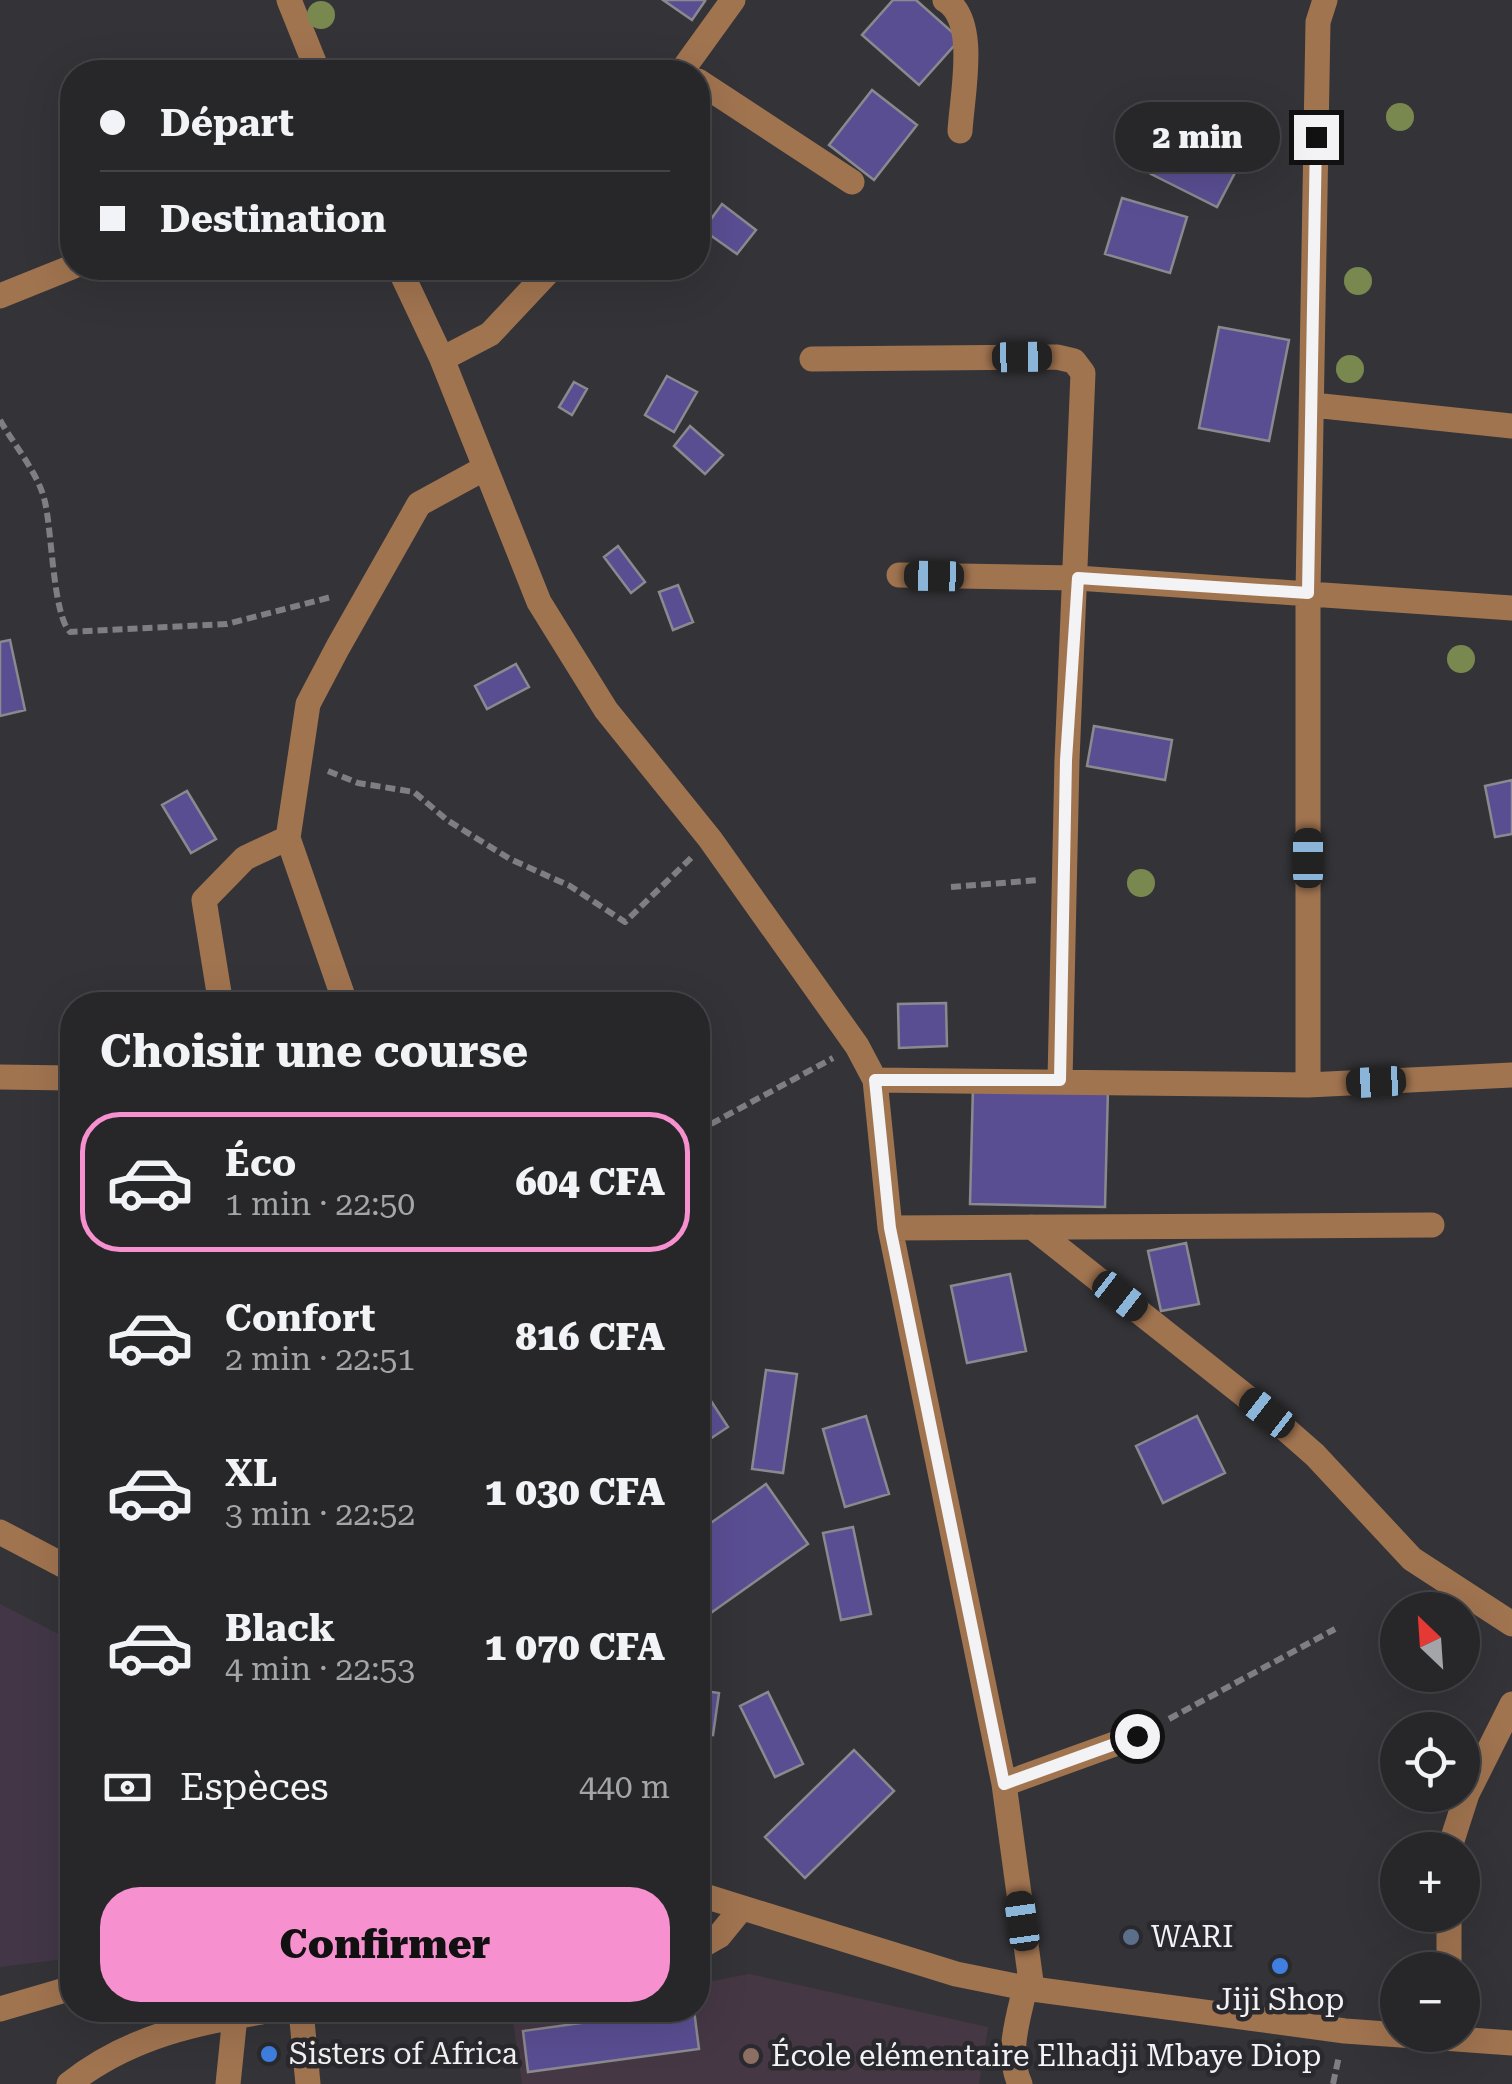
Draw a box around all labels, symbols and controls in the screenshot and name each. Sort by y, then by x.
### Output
text: Départ [160,101,294,145]
callout: 2 min [1116,102,1281,172]
route end [1294,115,1339,160]
text: 2 min [1153,118,1242,156]
text: Destination [160,197,386,241]
car [992,341,1052,373]
car [904,560,964,592]
car [1293,828,1323,888]
text: Choisir une course [100,1025,528,1078]
car [1345,1065,1407,1099]
icon: car [105,1137,195,1227]
text: Éco [225,1141,296,1185]
text: 604 CFA [516,1160,665,1204]
text: 1 min · 22:50 [225,1185,415,1223]
car [1087,1266,1153,1326]
icon: car [105,1292,195,1382]
text: Confort [225,1296,375,1340]
text: 816 CFA [516,1315,665,1359]
text: 2 min · 22:51 [225,1340,415,1378]
car [1234,1383,1300,1443]
icon: car [105,1447,195,1537]
text: XL [225,1451,277,1495]
text: 1 030 CFA [485,1470,665,1514]
text: 3 min · 22:52 [225,1495,415,1533]
north arrow [1380,1592,1480,1692]
map controls [1380,1592,1480,2052]
icon: car [105,1602,195,1692]
text: Black [225,1606,335,1650]
text: 1 070 CFA [485,1625,665,1669]
text: 4 min · 22:53 [225,1650,415,1688]
button: locate [1380,1712,1480,1812]
route start [1115,1714,1160,1759]
icon: cash [100,1760,155,1815]
text: Espèces [180,1765,329,1809]
text: 440 m [579,1768,670,1806]
button: + [1380,1832,1480,1932]
button: Confirmer [100,1887,670,2002]
car [1003,1889,1041,1953]
place label: WARI [1151,1919,1233,1954]
marker: WARI [1120,1926,1142,1948]
button: − [1380,1952,1480,2052]
marker: Jiji Shop [1269,1955,1291,1977]
place label: Jiji Shop [1216,1982,1344,2017]
place label: Sisters of Africa [289,2036,518,2071]
place label: École elémentaire Elhadji Mbaye Diop [771,2037,1321,2073]
marker: Sisters of Africa [258,2043,280,2065]
marker: École elémentaire Elhadji Mbaye Diop [740,2045,762,2067]

